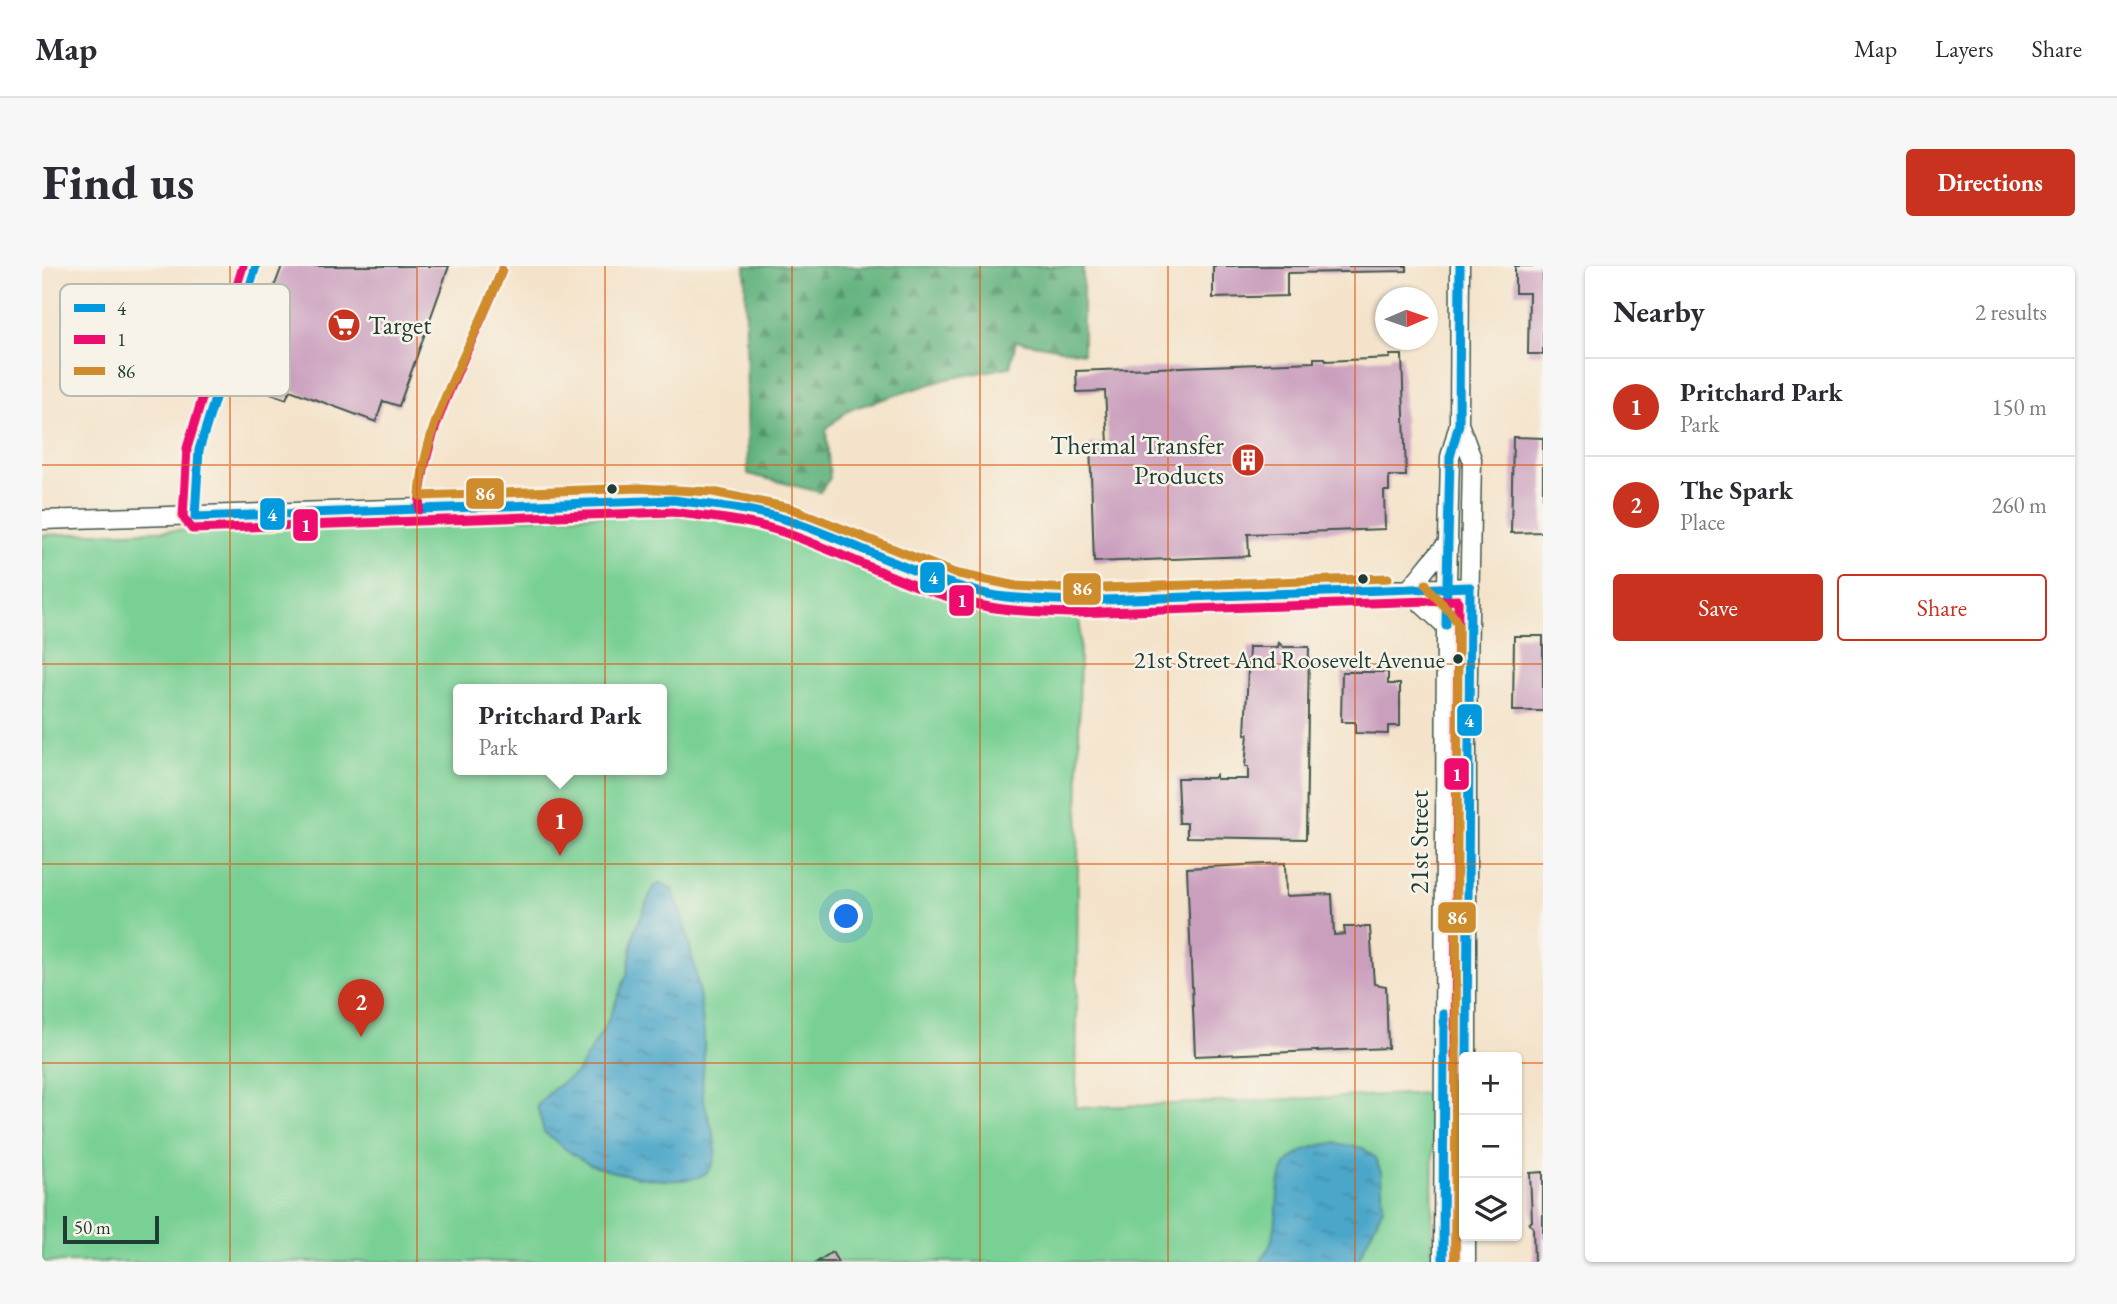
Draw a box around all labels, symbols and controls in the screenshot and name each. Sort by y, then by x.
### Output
text: Map [35,27,97,70]
text: Map [1854,33,1897,64]
text: Layers [1935,33,1994,64]
text: Share [2032,33,2082,64]
button: Directions [1906,149,2075,216]
text: Find us [42,150,194,214]
legend [60,284,290,396]
north arrow [1375,287,1438,350]
text: Nearby [1613,292,1705,331]
text: 4 [117,296,127,321]
text: 2 results [1975,297,2047,327]
supermarket icon: Target [325,306,363,344]
place label: Target [368,308,431,342]
text: 1 [117,327,126,352]
text: 86 [117,359,135,384]
text: Pritchard Park [1680,375,1843,409]
text: 1 [1630,392,1642,422]
text: 150 m [1991,392,2047,422]
text: Park [1680,409,1719,439]
place label: Thermal Transfer Products [1050,428,1224,492]
building icon: Thermal Transfer Products [1229,441,1267,479]
text: The Spark [1680,473,1793,507]
line badge: 86 [465,477,505,510]
text: 86 [475,481,495,506]
unlabelled marker [605,482,619,496]
text: 2 [1630,490,1642,520]
text: 260 m [1991,490,2047,520]
line badge: 4 [259,497,286,531]
text: 4 [267,502,278,527]
text: Place [1680,507,1725,537]
line badge: 1 [292,508,319,542]
text: 1 [301,513,311,538]
line badge: 4 [919,561,946,594]
text: 4 [928,565,939,590]
line badge: 86 [1062,572,1102,606]
unlabelled marker [1356,572,1370,586]
button: Save [1613,574,1823,641]
button: Share [1837,574,2047,641]
text: 86 [1072,576,1092,601]
line badge: 1 [948,584,975,617]
text: 1 [957,588,967,613]
place label: 21st Street And Roosevelt Avenue [1134,644,1445,675]
marker: 21st Street And Roosevelt Avenue [1451,652,1465,666]
popup [453,684,667,775]
text: Pritchard Park [479,698,641,732]
line badge: 4 [1456,703,1483,737]
text: 4 [1464,708,1475,733]
text: Park [479,732,518,762]
line badge: 1 [1443,757,1470,791]
text: 1 [1452,762,1462,787]
street label: 21st Street [1402,790,1436,894]
pin: 1 [537,798,583,856]
your location [829,899,863,933]
line badge: 86 [1437,901,1477,934]
text: 86 [1447,905,1467,930]
pin: 2 [338,979,384,1037]
map controls [1459,1052,1522,1241]
button: + [1459,1052,1522,1115]
button: − [1459,1115,1522,1178]
button: layers [1459,1178,1522,1241]
scale bar [63,1213,159,1245]
text: 50 m [74,1215,111,1240]

